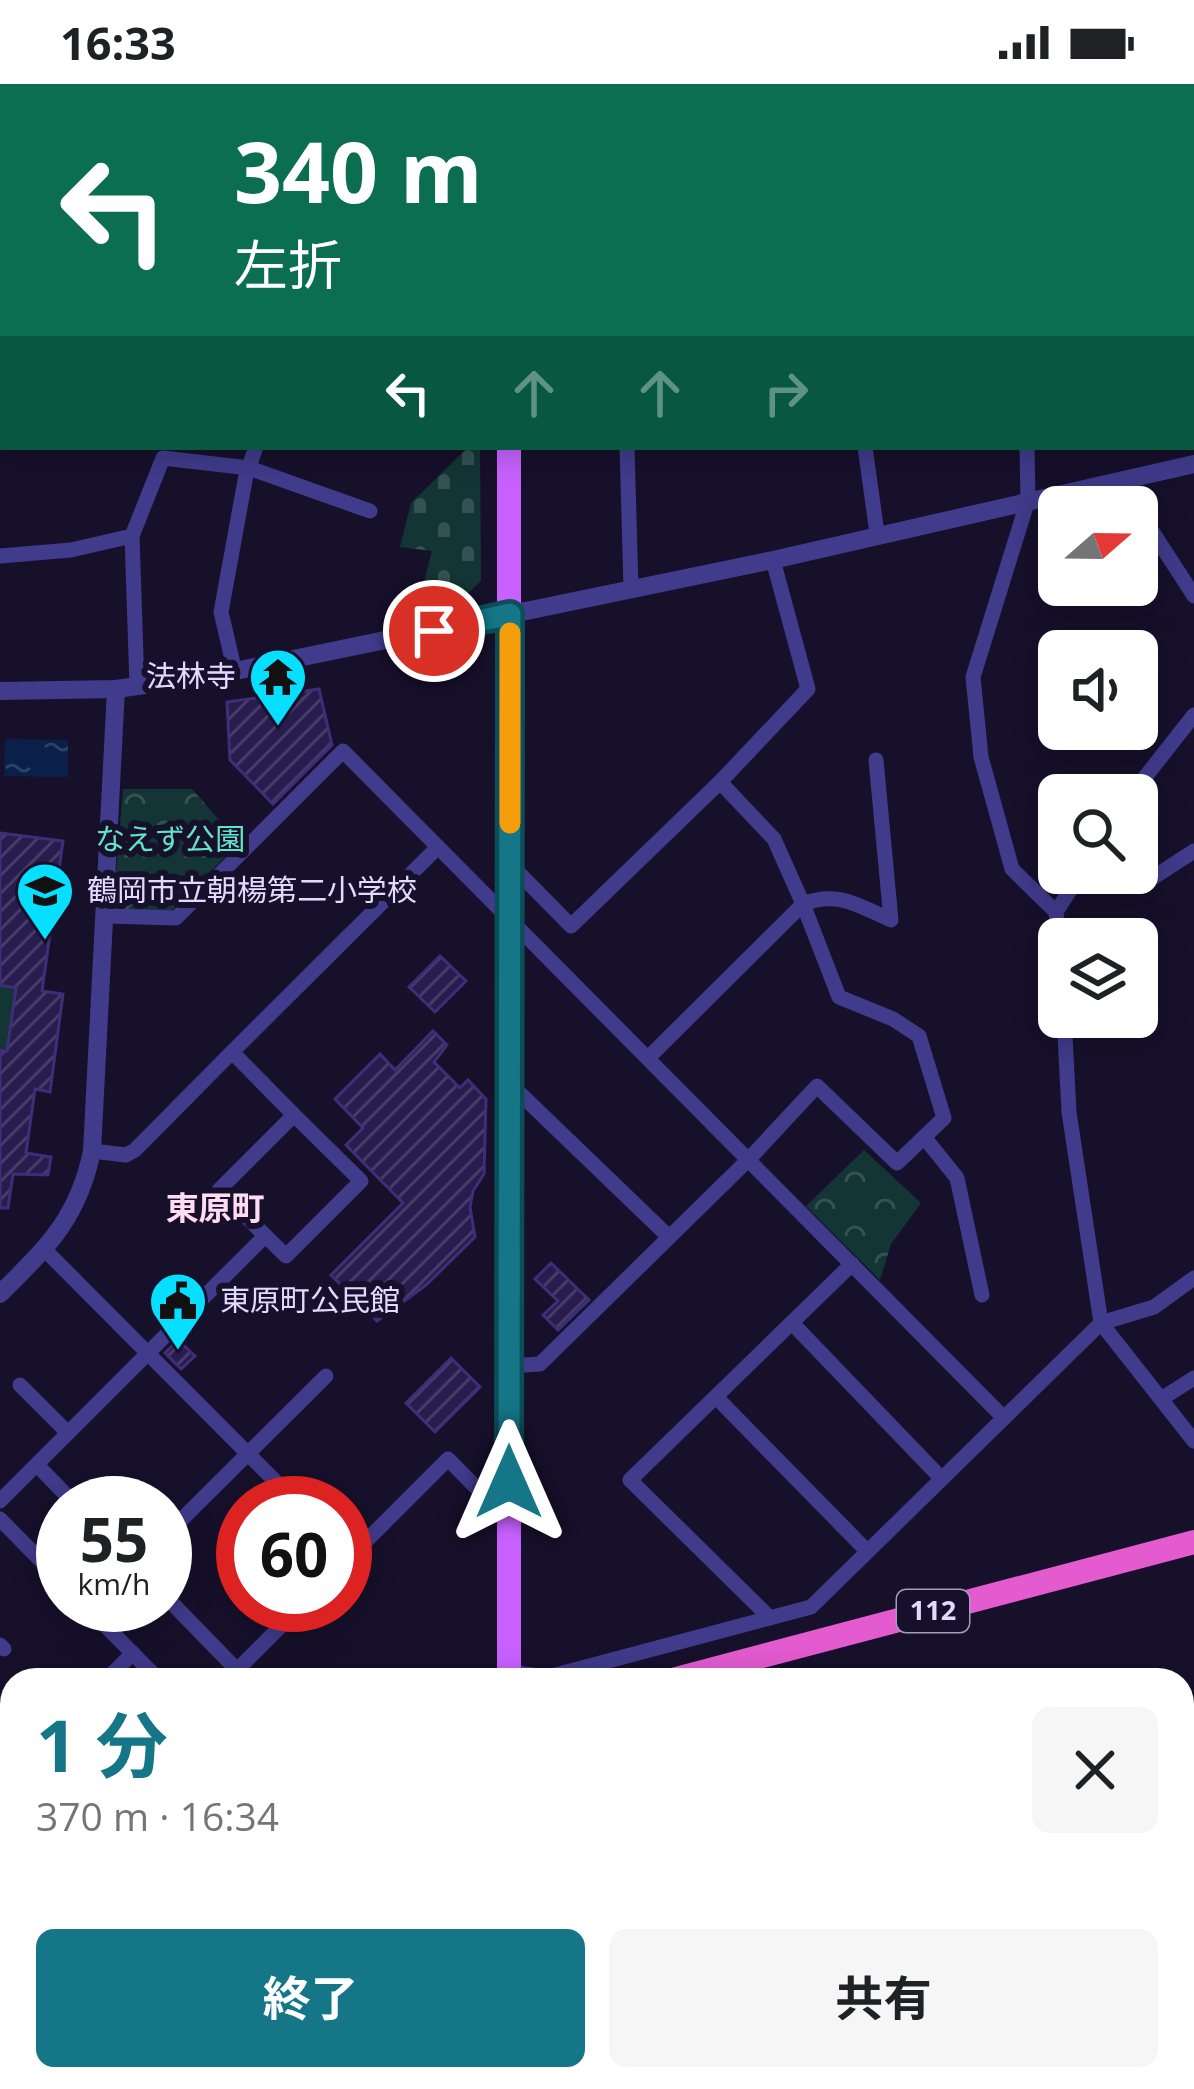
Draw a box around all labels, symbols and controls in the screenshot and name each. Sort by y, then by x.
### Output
text: 16:33 [60,12,176,73]
text: 340 m [234,113,482,228]
icon: left [36,132,192,288]
text: 左折 [234,227,342,301]
icon: left [375,360,441,426]
icon: ahead [501,360,567,426]
icon: ahead [627,360,693,426]
icon: right [753,360,819,426]
north arrow [1038,486,1158,606]
map controls [1038,486,1158,1038]
pin [383,580,485,682]
icon: arrive [401,598,467,664]
button: sound [1038,630,1158,750]
temple icon: 法林寺 [247,646,309,728]
place label: 法林寺 [146,655,236,696]
button: search [1038,774,1158,894]
park label: なえず公園 [95,818,245,859]
school or university icon: 鶴岡市立朝楊第二小学校 [14,860,76,942]
place label: 鶴岡市立朝楊第二小学校 [87,869,417,910]
button: layers [1038,918,1158,1038]
district label: 東原町 [166,1185,265,1230]
public building icon: 東原町公民館 [147,1270,209,1352]
place label: 東原町公民館 [220,1279,400,1320]
position arrow [446,1419,572,1545]
speed limit sign: 60 [216,1476,372,1632]
text: 55 [80,1498,148,1580]
text: km/h [78,1563,150,1604]
road number: 112 [897,1590,969,1632]
text: 1 分 [36,1695,168,1793]
button: close [1032,1707,1158,1833]
text: 370 m · 16:34 [36,1789,279,1842]
button: 終了 [36,1929,585,2067]
button: 共有 [609,1929,1158,2067]

